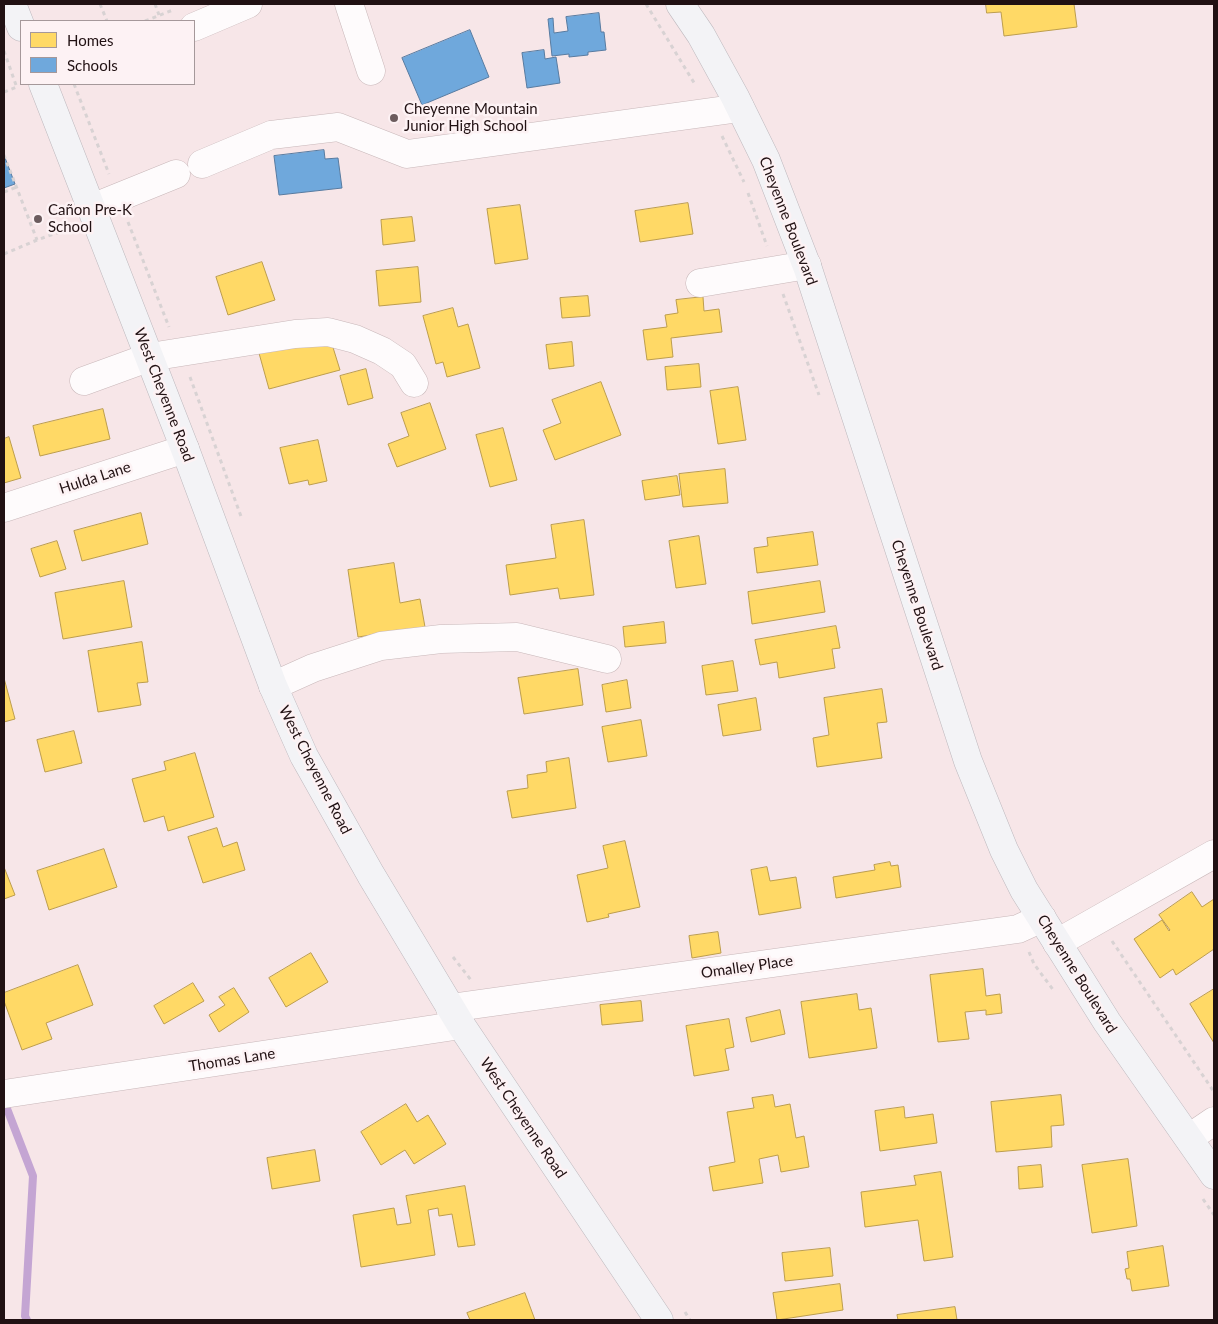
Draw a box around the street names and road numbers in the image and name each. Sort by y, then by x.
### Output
street label: Cheyenne Boulevard [755,154,821,288]
street label: West Cheyenne Road [130,326,198,464]
street label: Hulda Lane [57,458,133,498]
street label: Cheyenne Boulevard [887,537,947,673]
street label: West Cheyenne Road [275,703,355,837]
street label: Cheyenne Boulevard [1033,911,1121,1037]
street label: Omalley Place [700,952,794,982]
street label: Thomas Lane [188,1044,276,1076]
street label: West Cheyenne Road [476,1054,570,1182]

